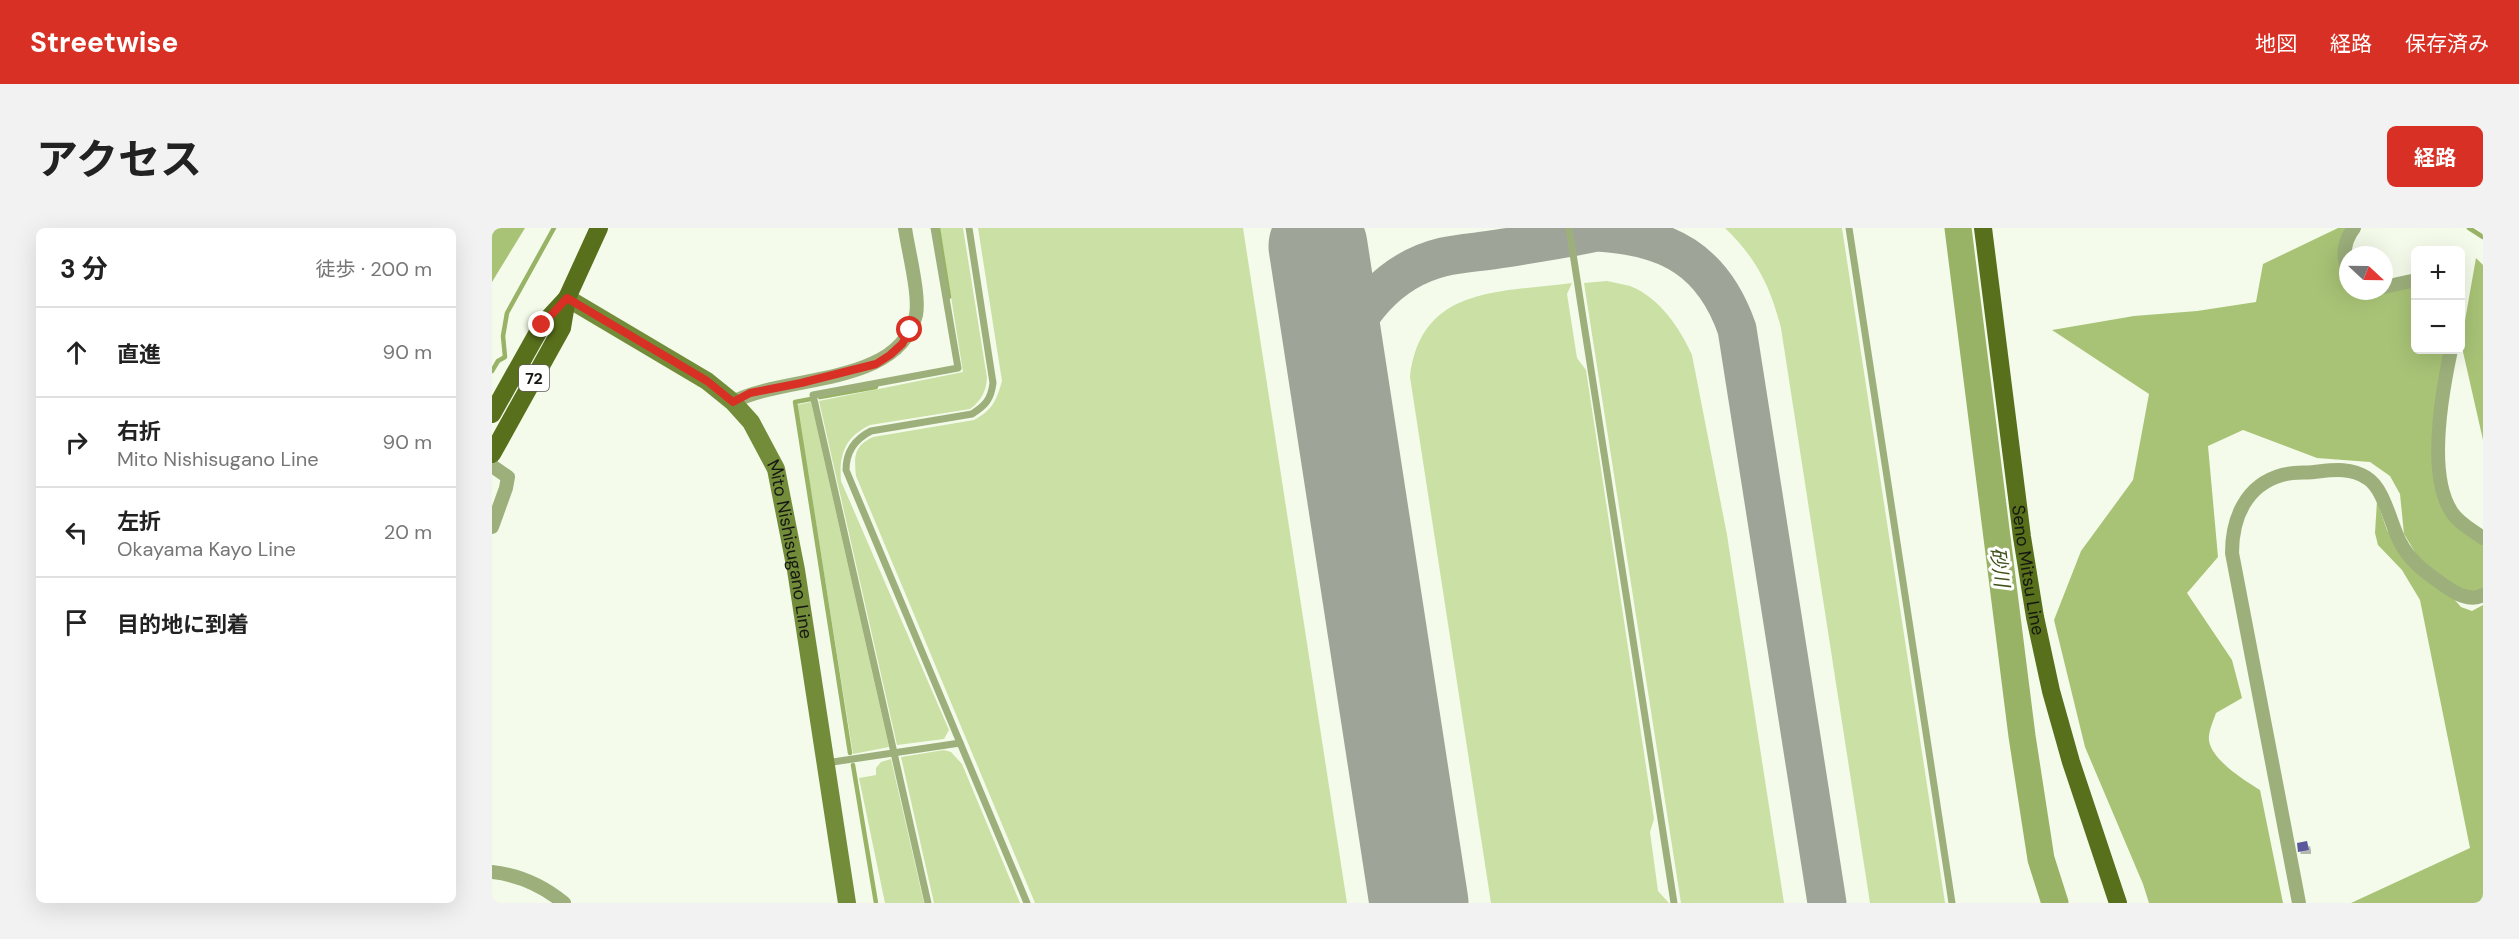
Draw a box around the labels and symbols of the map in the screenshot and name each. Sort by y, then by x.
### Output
north arrow [2339,246,2393,300]
route end [528,311,554,337]
route start [896,316,922,342]
road number: 72 [519,365,549,391]
street label: Mito Nishisugano Line [761,455,818,641]
street label: Seno Mitsu Line [2006,503,2051,637]
water label: 砂川 [1985,546,2016,590]

